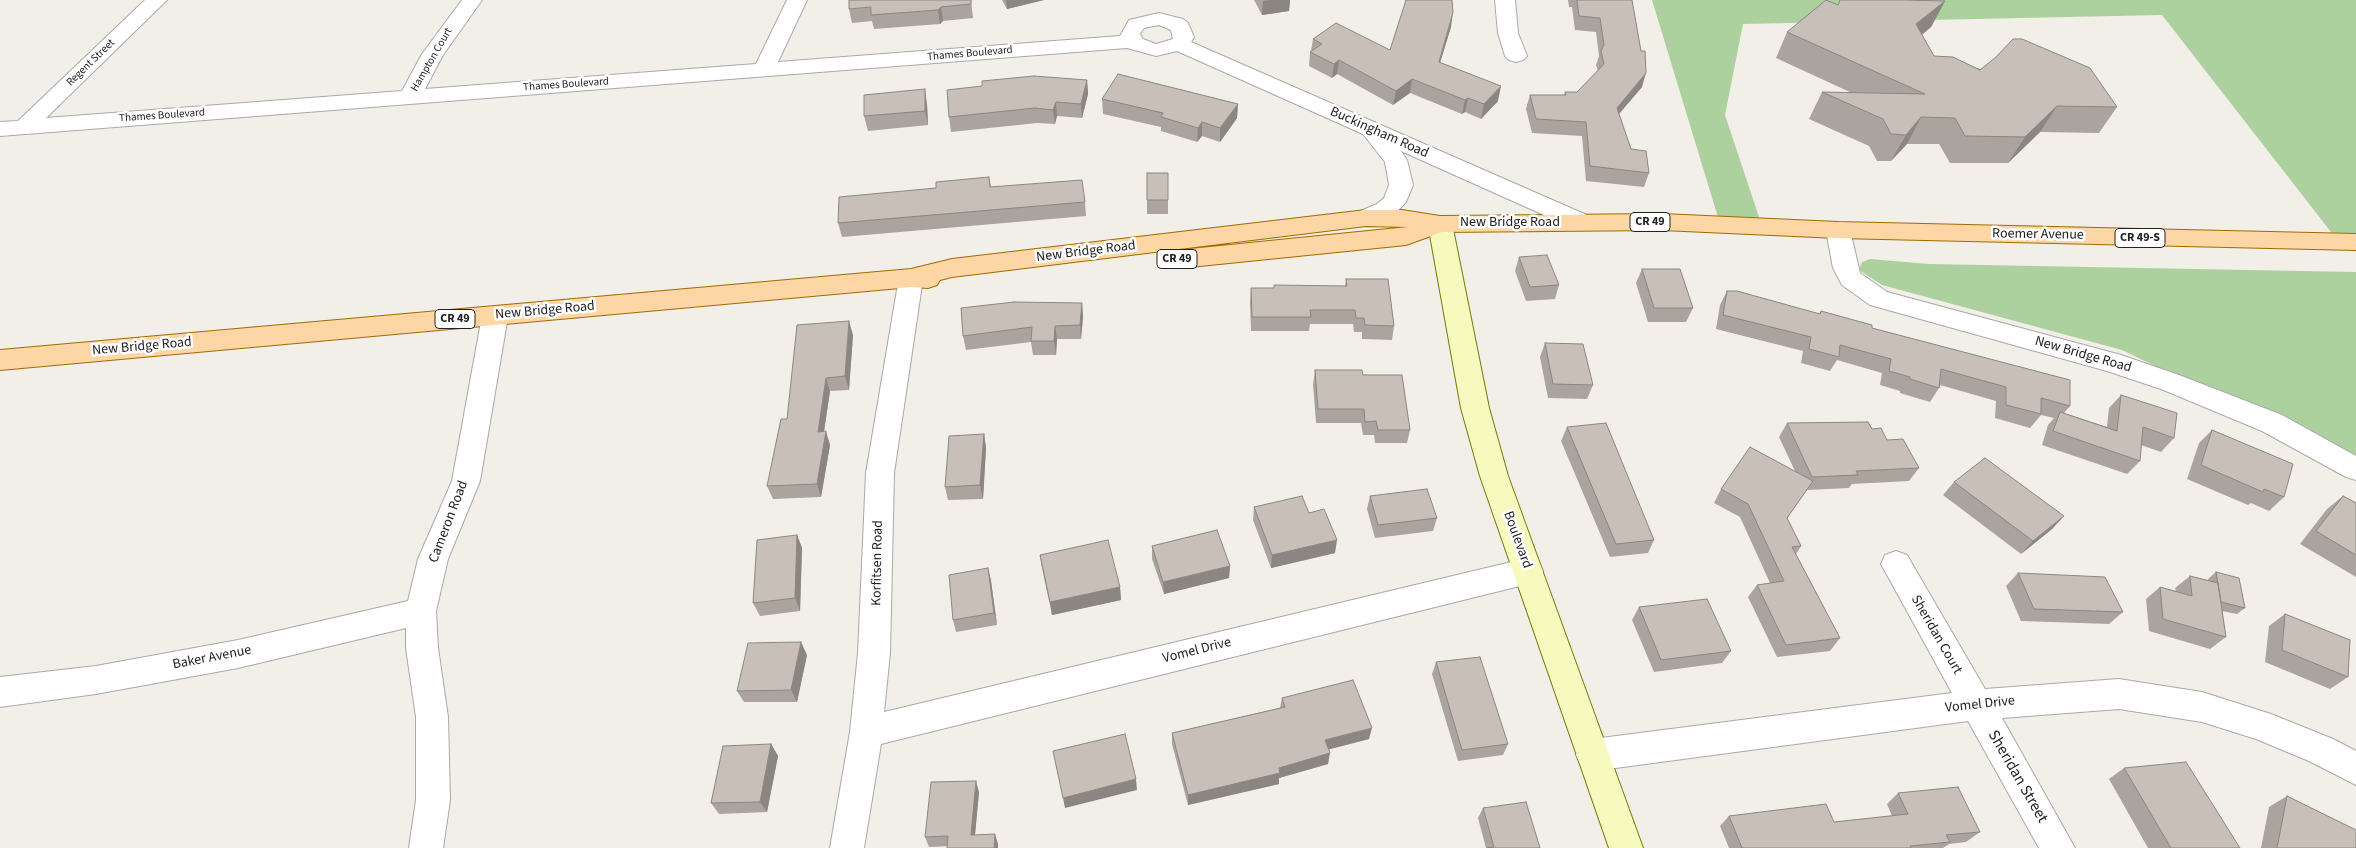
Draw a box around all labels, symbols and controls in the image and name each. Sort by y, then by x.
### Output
street label: Hampton Court [408,26,456,94]
street label: Regent Street [64,37,118,89]
street label: Thames Boulevard [927,44,1013,64]
street label: Thames Boulevard [523,75,609,95]
street label: Buckingham Road [1327,104,1431,162]
street label: Thames Boulevard [119,106,205,126]
road number: CR 49 [1630,212,1670,232]
street label: New Bridge Road [1460,215,1560,231]
street label: Roemer Avenue [1992,226,2084,244]
road number: CR 49-S [2115,228,2165,248]
street label: New Bridge Road [1035,238,1137,266]
road number: CR 49 [1157,250,1197,268]
street label: New Bridge Road [495,298,595,324]
road number: CR 49 [435,310,475,328]
street label: New Bridge Road [2033,333,2133,377]
street label: New Bridge Road [92,334,192,360]
street label: Cameron Road [426,479,472,565]
street label: Boulevard [1499,509,1535,571]
street label: Korfitsen Road [869,520,887,606]
street label: Sheridan Court [1907,593,1965,677]
street label: Vomel Drive [1161,634,1233,668]
street label: Baker Avenue [171,642,253,674]
street label: Vomel Drive [1944,693,2016,717]
street label: Sheridan Street [1983,727,2051,827]

